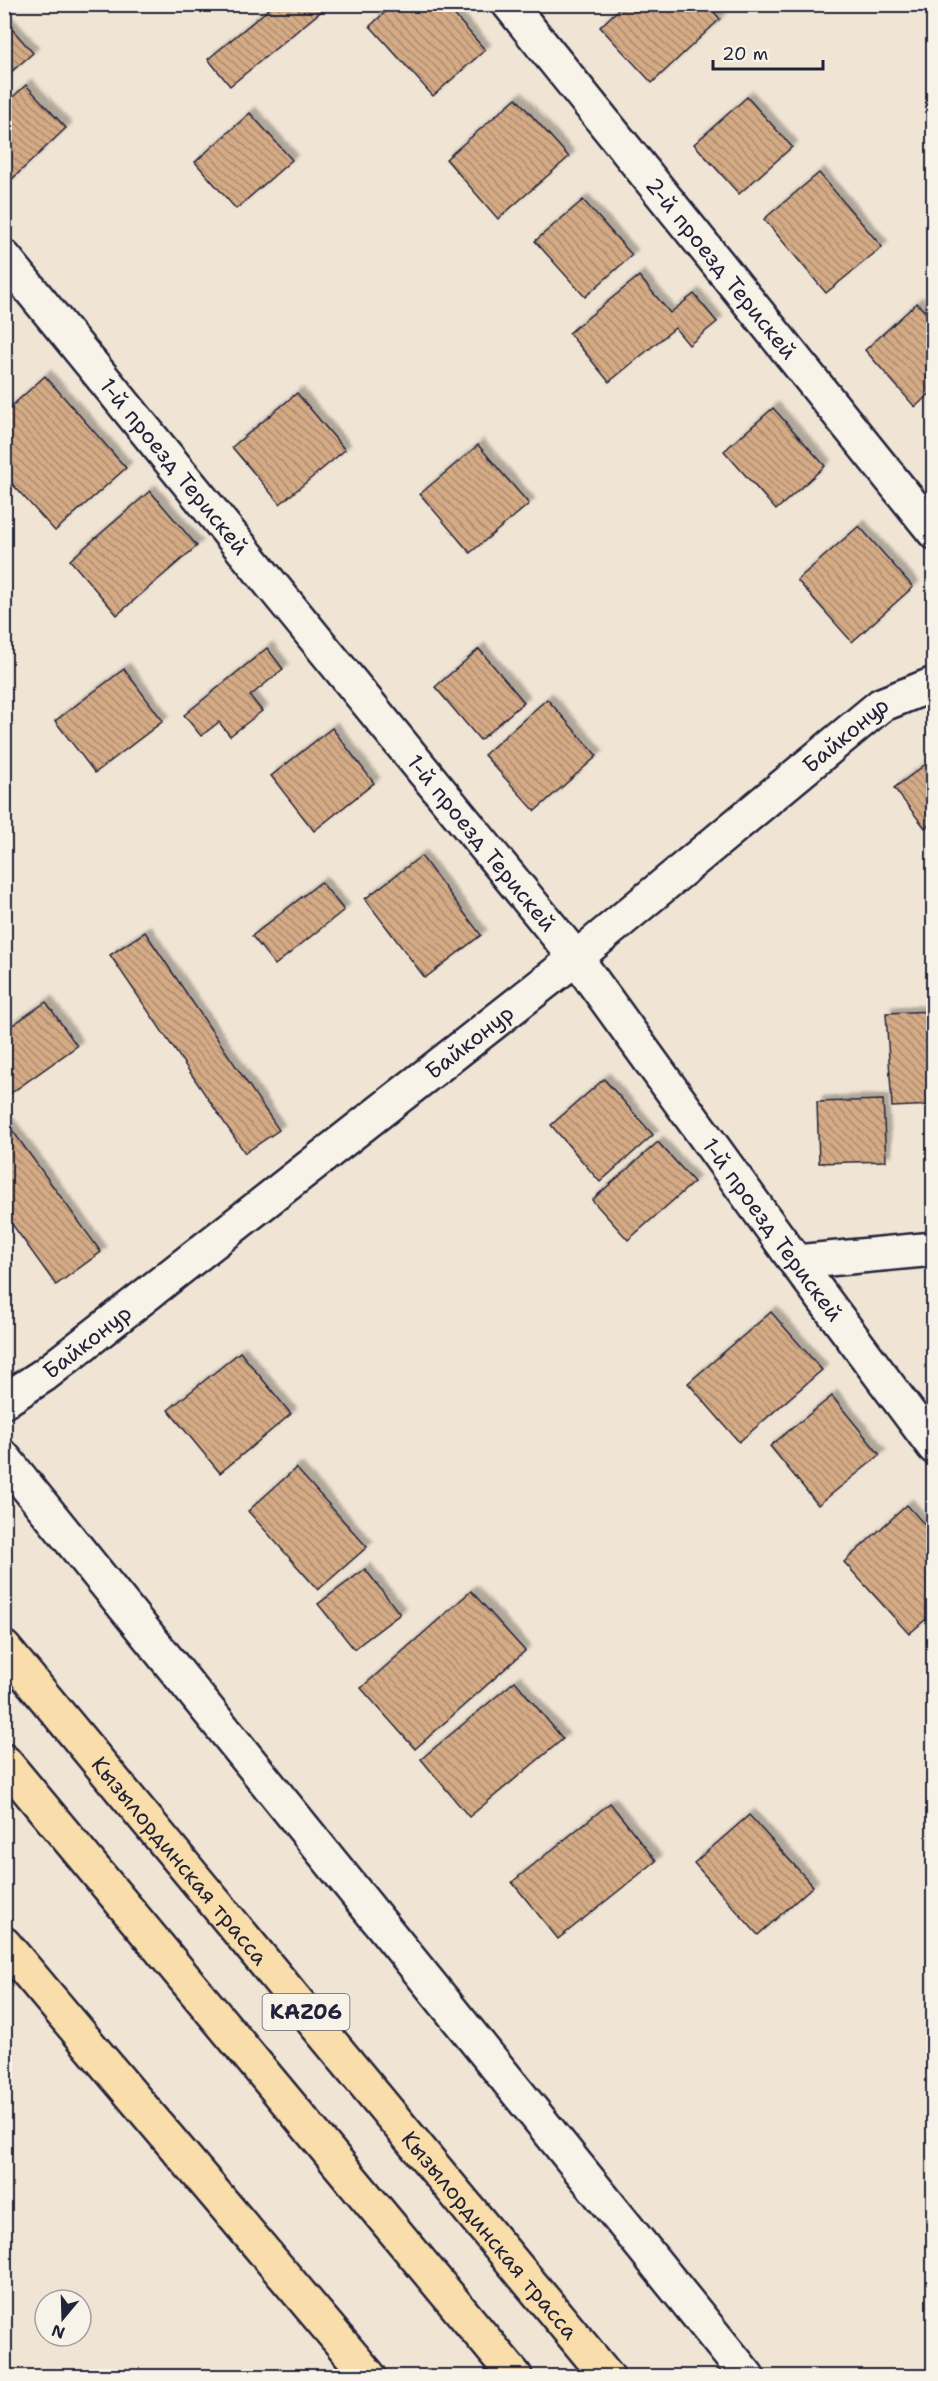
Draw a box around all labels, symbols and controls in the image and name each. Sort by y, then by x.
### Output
scale bar [713,33,822,71]
text: 20 m [722,42,768,66]
street label: 2-й проезд Терискей [639,171,803,365]
street label: 1-й проезд Терискей [93,372,255,561]
street label: Байконур [796,690,893,779]
street label: 1-й проезд Терискей [401,748,563,938]
street label: Байконур [419,998,520,1086]
street label: 1-й проезд Терискей [696,1132,849,1327]
street label: Байконур [37,1298,137,1386]
street label: Кызылординская трасса [85,1751,275,1971]
road number: KАZ06 [262,1994,350,2030]
street label: Кызылординская трасса [395,2125,585,2346]
north arrow [33,2288,93,2348]
text: N [49,2320,68,2344]

